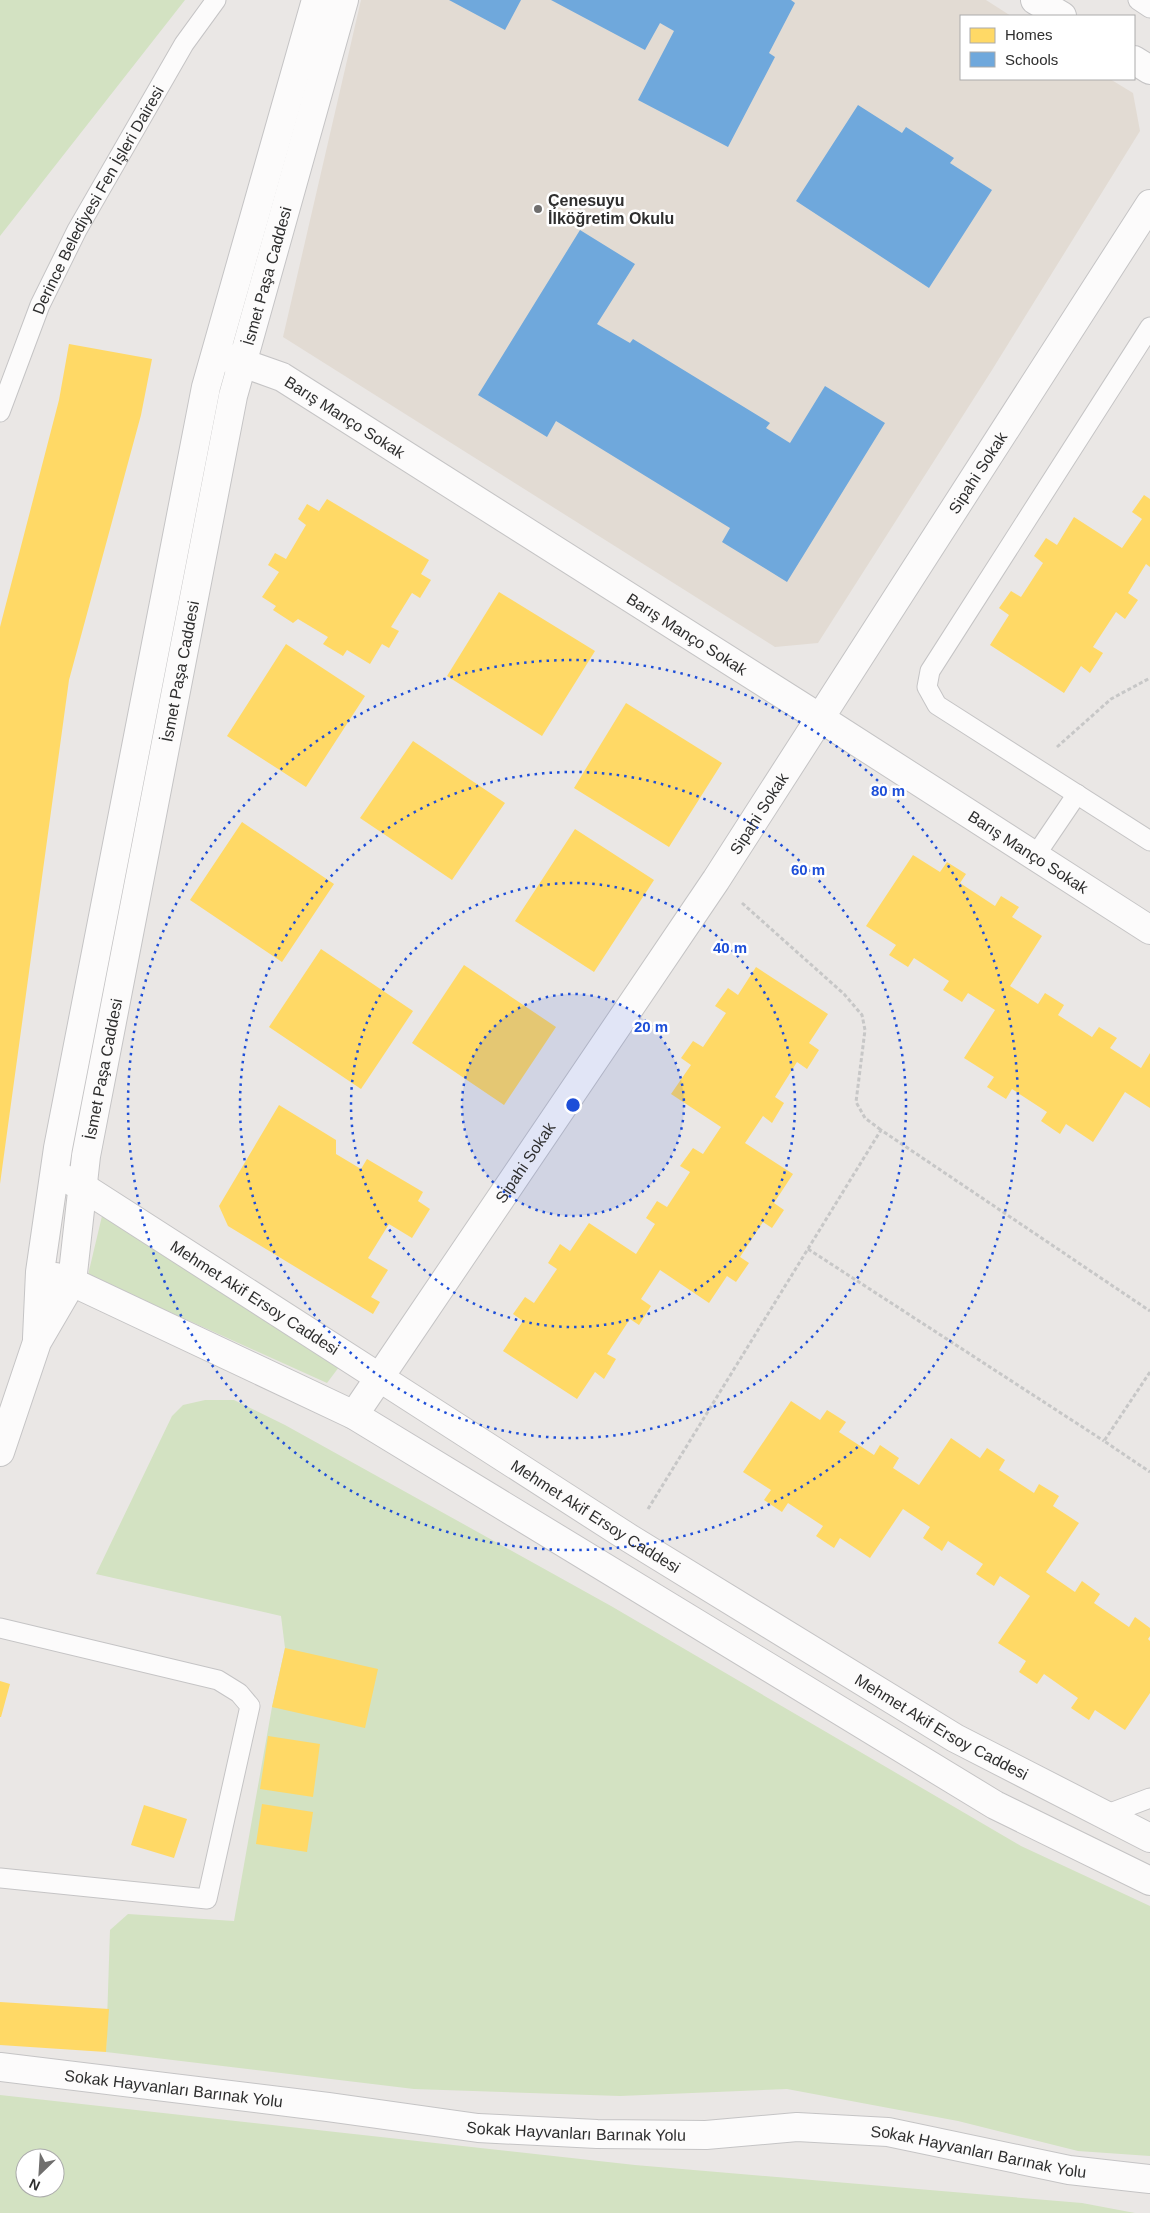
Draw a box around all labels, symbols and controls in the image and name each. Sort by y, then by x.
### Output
legend [960,15,1135,80]
text: Homes [1005,26,1053,43]
text: Schools [1005,51,1058,68]
street label: Derince Belediyesi Fen İşleri Dairesi [29,83,167,316]
place label: Çenesuyu İlköğretim Okulu [548,192,674,227]
marker: Çenesuyu İlköğretim Okulu [532,203,544,215]
street label: İsmet Paşa Caddesi [239,205,295,347]
street label: Barış Manço Sokak [282,373,409,462]
street label: Sipahi Sokak [946,428,1011,517]
street label: Barış Manço Sokak [624,590,751,679]
street label: İsmet Paşa Caddesi [157,599,202,743]
street label: Sipahi Sokak [727,769,792,858]
text: 80 m [871,782,905,799]
street label: Barış Manço Sokak [965,808,1092,897]
text: 60 m [791,861,825,878]
text: 40 m [713,939,747,956]
street label: İsmet Paşa Caddesi [80,997,125,1141]
text: 20 m [634,1018,668,1035]
centre of rings [564,1096,582,1114]
street label: Sipahi Sokak [492,1118,559,1206]
street label: Mehmet Akif Ersoy Caddesi [167,1238,342,1358]
street label: Mehmet Akif Ersoy Caddesi [508,1457,683,1576]
street label: Mehmet Akif Ersoy Caddesi [852,1671,1031,1783]
street label: Sokak Hayvanları Barınak Yolu [64,2067,284,2110]
street label: Sokak Hayvanları Barınak Yolu [465,2118,686,2144]
street label: Sokak Hayvanları Barınak Yolu [870,2123,1087,2181]
north arrow [15,2148,65,2198]
text: N [27,2175,42,2194]

